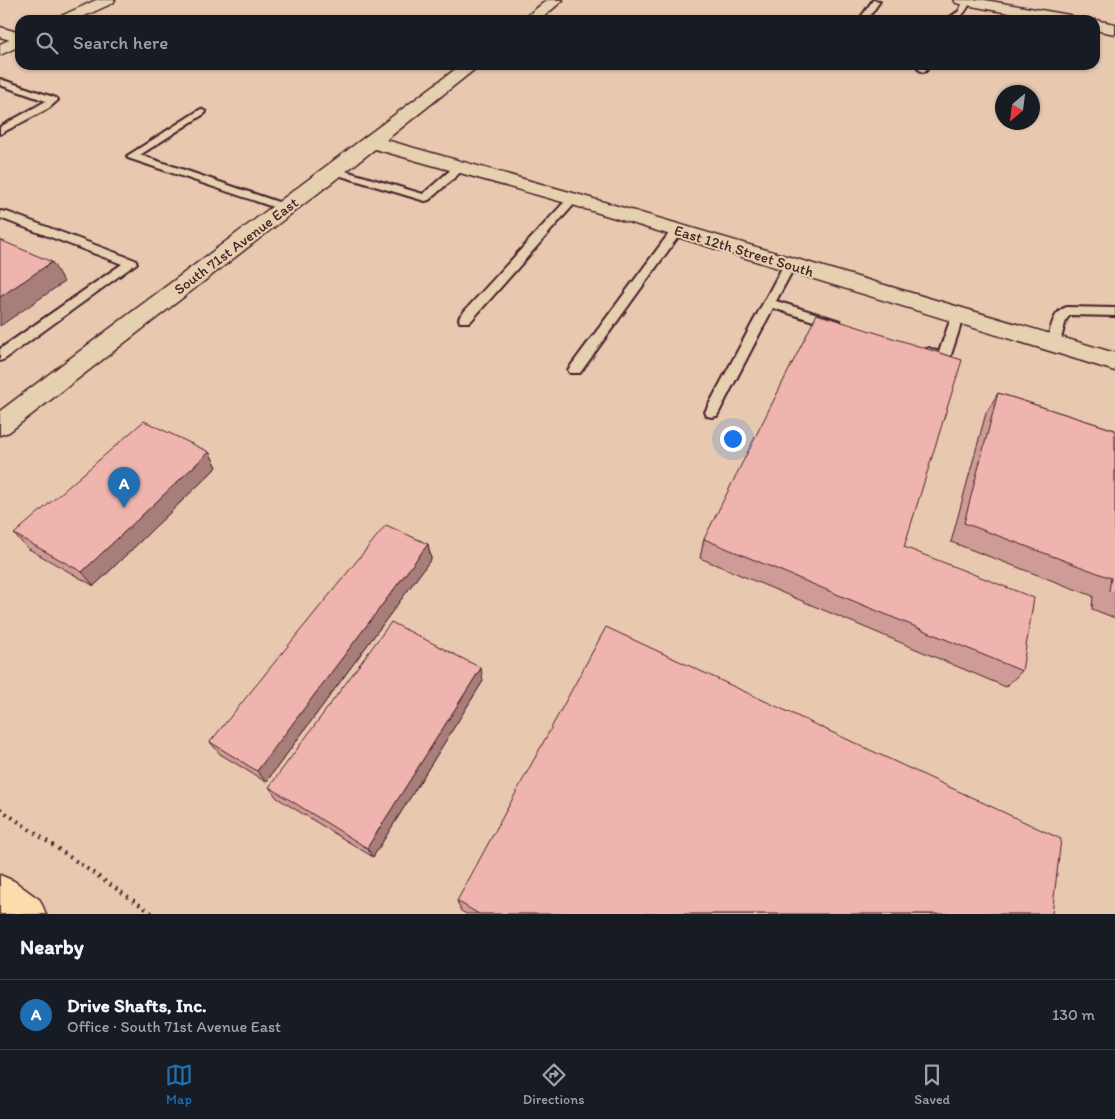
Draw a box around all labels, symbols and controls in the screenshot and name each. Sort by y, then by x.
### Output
search box [15,15,1100,70]
icon: search [33,29,61,57]
text: Search here [73,31,168,54]
north arrow [995,85,1040,130]
street label: South 71st Avenue East [170,193,302,298]
street label: East 12th Street South [672,221,816,281]
your location [720,426,746,452]
pin: A [108,467,140,508]
text: Nearby [20,934,84,959]
text: Drive Shafts, Inc. [67,994,207,1017]
text: A [31,1005,41,1024]
text: 130 m [1052,1005,1095,1024]
text: Office · South 71st Avenue East [67,1017,281,1036]
tab: Map [165,1061,193,1108]
tab: Directions [523,1061,584,1108]
tab: Saved [914,1061,950,1108]

